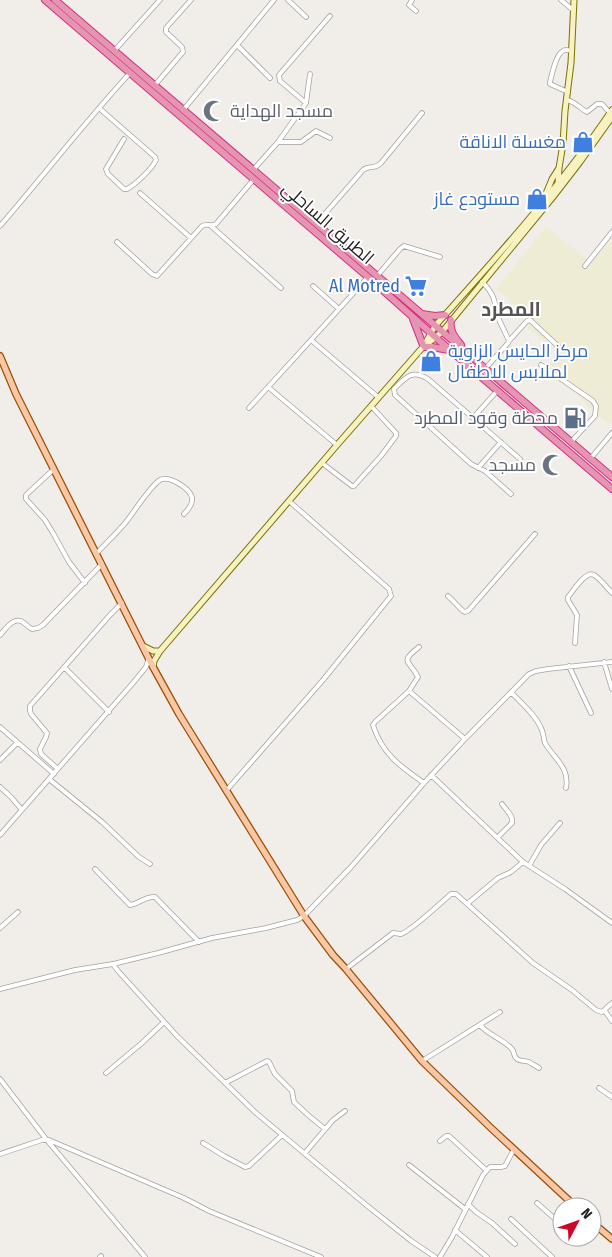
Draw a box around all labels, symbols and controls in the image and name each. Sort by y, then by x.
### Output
mosque icon: مسجد الهداية [201,98,227,124]
place label: مسجد الهداية [230,100,333,122]
shop icon: مغسلة الاناقة [570,129,596,155]
place label: مغسلة الاناقة [459,131,566,153]
street label: الطريق الساحلي [276,177,379,271]
shop icon: مستودع غاز [524,186,550,212]
place label: مستودع غاز [433,188,520,211]
supermarket icon: Al Motred [403,273,429,299]
place label: Al Motred [329,275,400,297]
district label: المطرد [481,297,541,321]
place label: مركز الحايس الزاوية لملابس الاطفال [448,340,588,383]
shop icon: مركز الحايس الزاوية لملابس الاطفال [418,348,444,374]
fuel station icon: محطة وقود المطرد [562,405,588,431]
place label: محطة وقود المطرد [414,407,558,429]
mosque icon: مسجد [540,452,566,478]
place label: مسجد [488,454,536,476]
north arrow [552,1197,602,1247]
text: N [577,1205,596,1223]

